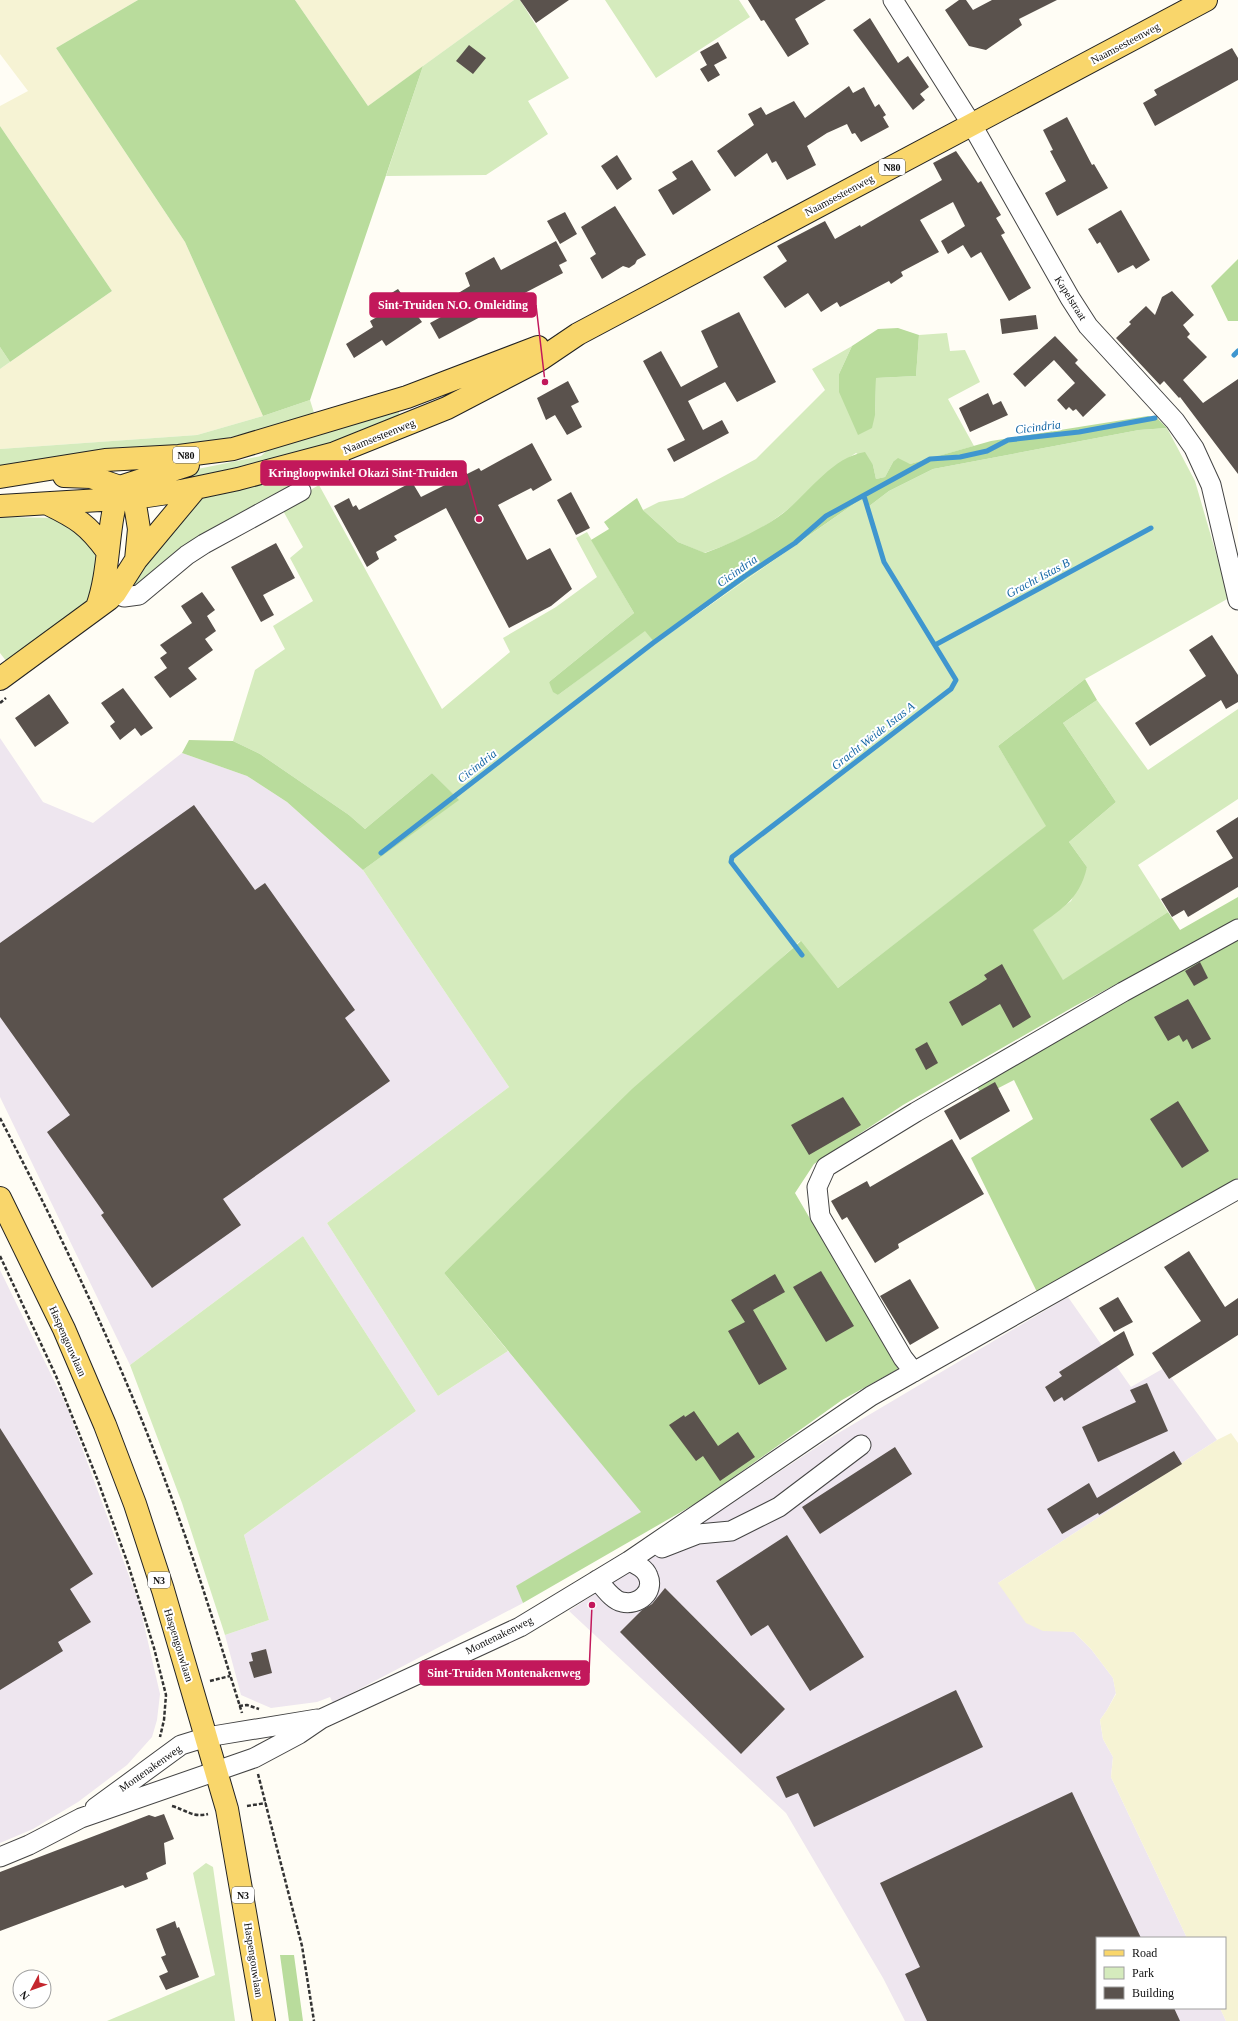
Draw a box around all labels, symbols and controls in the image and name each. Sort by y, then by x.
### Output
street label: Naamsesteenweg [1088,20,1162,66]
road number: N80 [879,159,905,175]
street label: Naamsesteenweg [802,172,876,218]
street label: Kapelstraat [1053,274,1089,322]
callout: Sint-Truiden N.O. Omleiding [370,293,536,317]
text: Sint-Truiden N.O. Omleiding [378,298,528,312]
street label: Naamsesteenweg [341,416,417,456]
water label: Cicindria [1014,417,1062,437]
road number: N80 [173,447,199,463]
callout: Kringloopwinkel Okazi Sint-Truiden [261,461,466,485]
text: Kringloopwinkel Okazi Sint-Truiden [268,466,458,480]
water label: Cicindria [714,552,760,590]
water label: Gracht Istas B [1004,555,1073,601]
water label: Gracht Weide Istas A [829,699,918,773]
water label: Cicindria [455,746,499,786]
street label: Haspengouwlaan [47,1304,89,1378]
road number: N3 [148,1572,170,1588]
street label: Haspengouwlaan [162,1607,196,1683]
street label: Montenakenweg [463,1613,535,1656]
callout: Sint-Truiden Montenakenweg [420,1661,589,1685]
text: Sint-Truiden Montenakenweg [427,1666,581,1680]
street label: Montenakenweg [117,1742,184,1794]
road number: N3 [232,1887,254,1903]
street label: Haspengouwlaan [242,1922,266,1999]
legend [1096,1937,1226,2009]
text: Road [1132,1946,1157,1960]
text: Park [1132,1966,1154,1980]
north arrow [12,1969,52,2009]
text: Building [1132,1986,1174,2000]
text: N [17,1989,32,2002]

